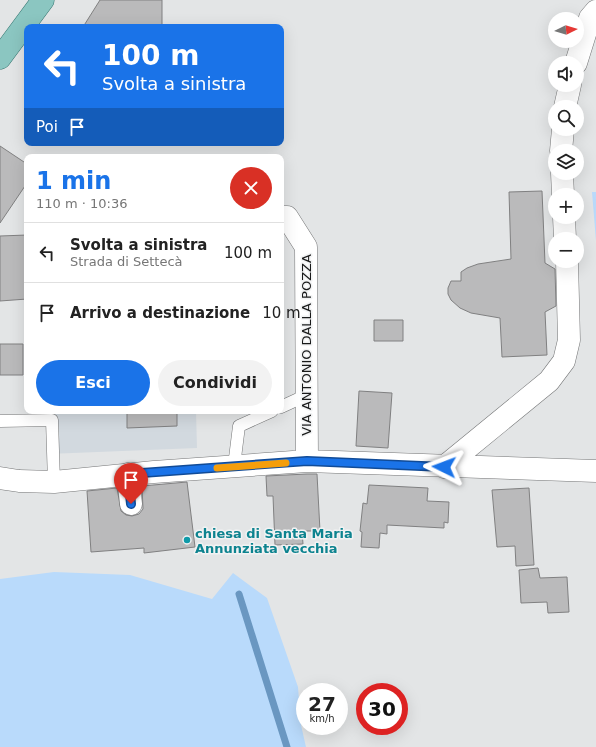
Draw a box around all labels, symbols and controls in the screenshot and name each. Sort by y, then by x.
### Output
north arrow [548,12,584,48]
map controls [548,12,584,268]
text: 100 m [102,39,199,72]
icon: left [36,40,88,92]
button: sound [548,56,584,92]
text: Svolta a sinistra [102,73,246,94]
button: search [548,100,584,136]
icon: arrive [66,116,88,138]
text: Poi [36,118,58,136]
button: layers [548,144,584,180]
text: 1 min [36,167,111,195]
button: close [230,167,272,209]
button: + [548,188,584,224]
text: 110 m · 10:36 [36,196,127,211]
button: − [548,232,584,268]
text: Svolta a sinistra [70,236,207,254]
icon: left [36,242,58,264]
text: 100 m [224,244,272,262]
text: Strada di Settecà [70,254,183,269]
street label: VIA ANTONIO DALLA POZZA [299,254,314,436]
icon: arrive [36,302,58,324]
text: Arrivo a destinazione [70,304,250,322]
text: 10 m [262,304,301,322]
button: Esci [36,360,150,406]
button: Condividi [158,360,272,406]
position arrow [423,446,465,488]
pin [114,463,148,504]
icon: arrive [120,469,142,491]
place label: chiesa di Santa Maria Annunziata vecchia [195,526,353,556]
marker: chiesa di Santa Maria Annunziata vecchia [182,535,192,545]
speed limit sign: 30 [356,683,408,735]
text: 27 [308,692,336,716]
text: km/h [309,713,335,724]

